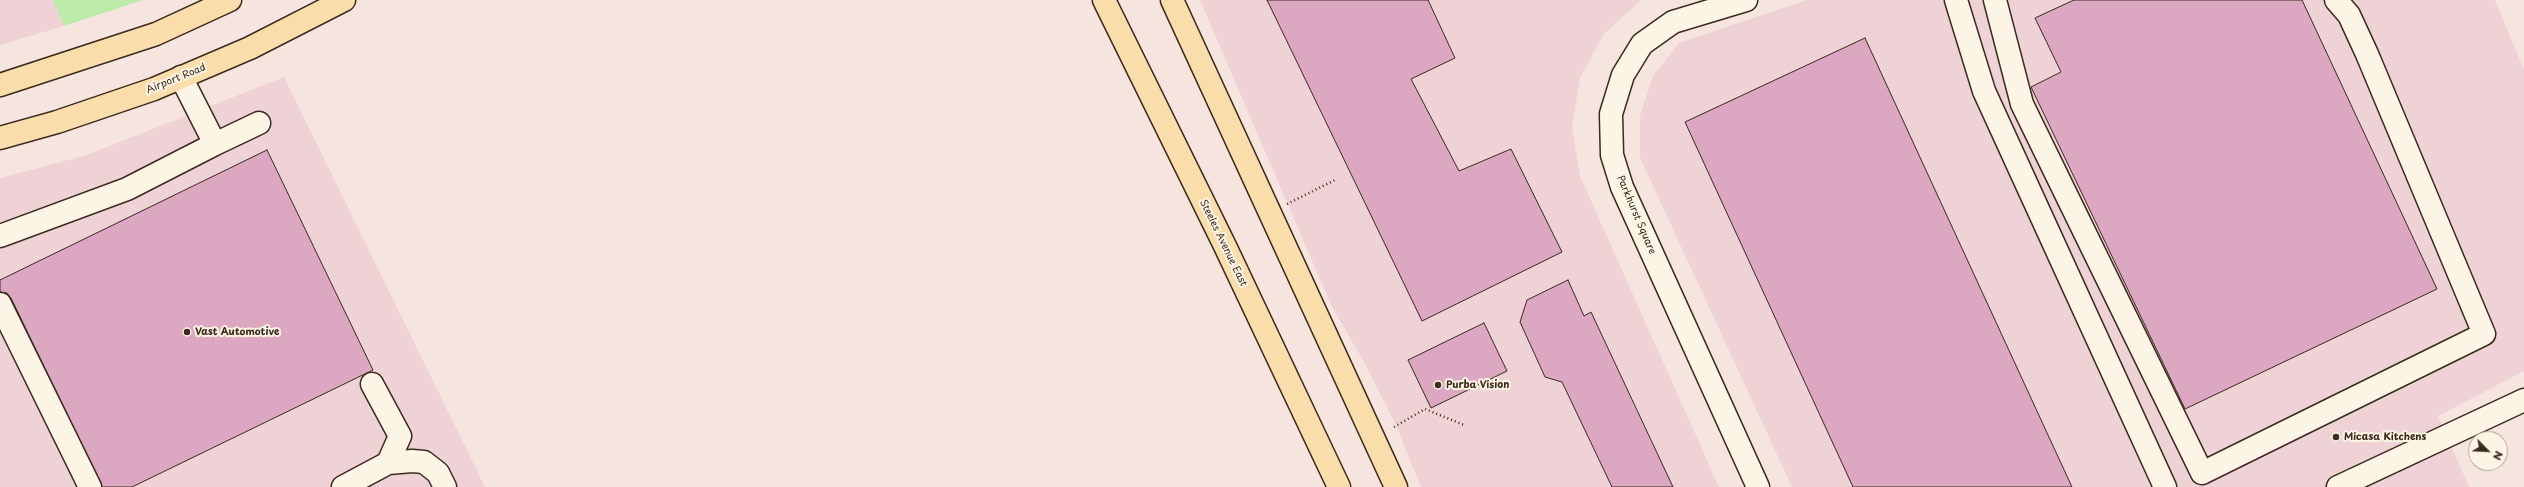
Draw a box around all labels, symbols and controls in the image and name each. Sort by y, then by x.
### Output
street label: Airport Road [144,62,208,96]
street label: Parkhurst Square [1614,174,1658,256]
street label: Steeles Avenue East [1197,198,1249,288]
place label: Vast Automotive [195,326,279,338]
marker: Vast Automotive [182,327,192,337]
place label: Purba Vision [1446,379,1509,391]
marker: Purba Vision [1433,380,1443,390]
place label: Micasa Kitchens [2344,431,2426,443]
north arrow [2468,431,2508,471]
marker: Micasa Kitchens [2331,432,2341,442]
text: N [2489,448,2508,463]

